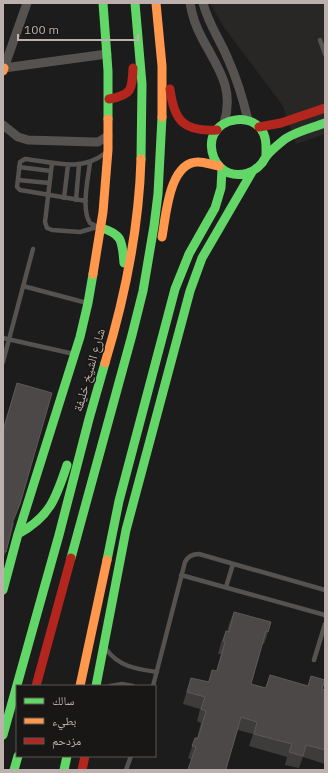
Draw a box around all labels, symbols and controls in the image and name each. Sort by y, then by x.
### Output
scale bar [18,16,138,42]
text: 100 m [24,22,59,37]
street label: شارع الشيخ خليفة [69,326,110,414]
legend [16,685,156,757]
text: سالك [52,693,74,708]
text: بطيء [52,713,76,731]
text: مزدحم [52,733,81,749]

